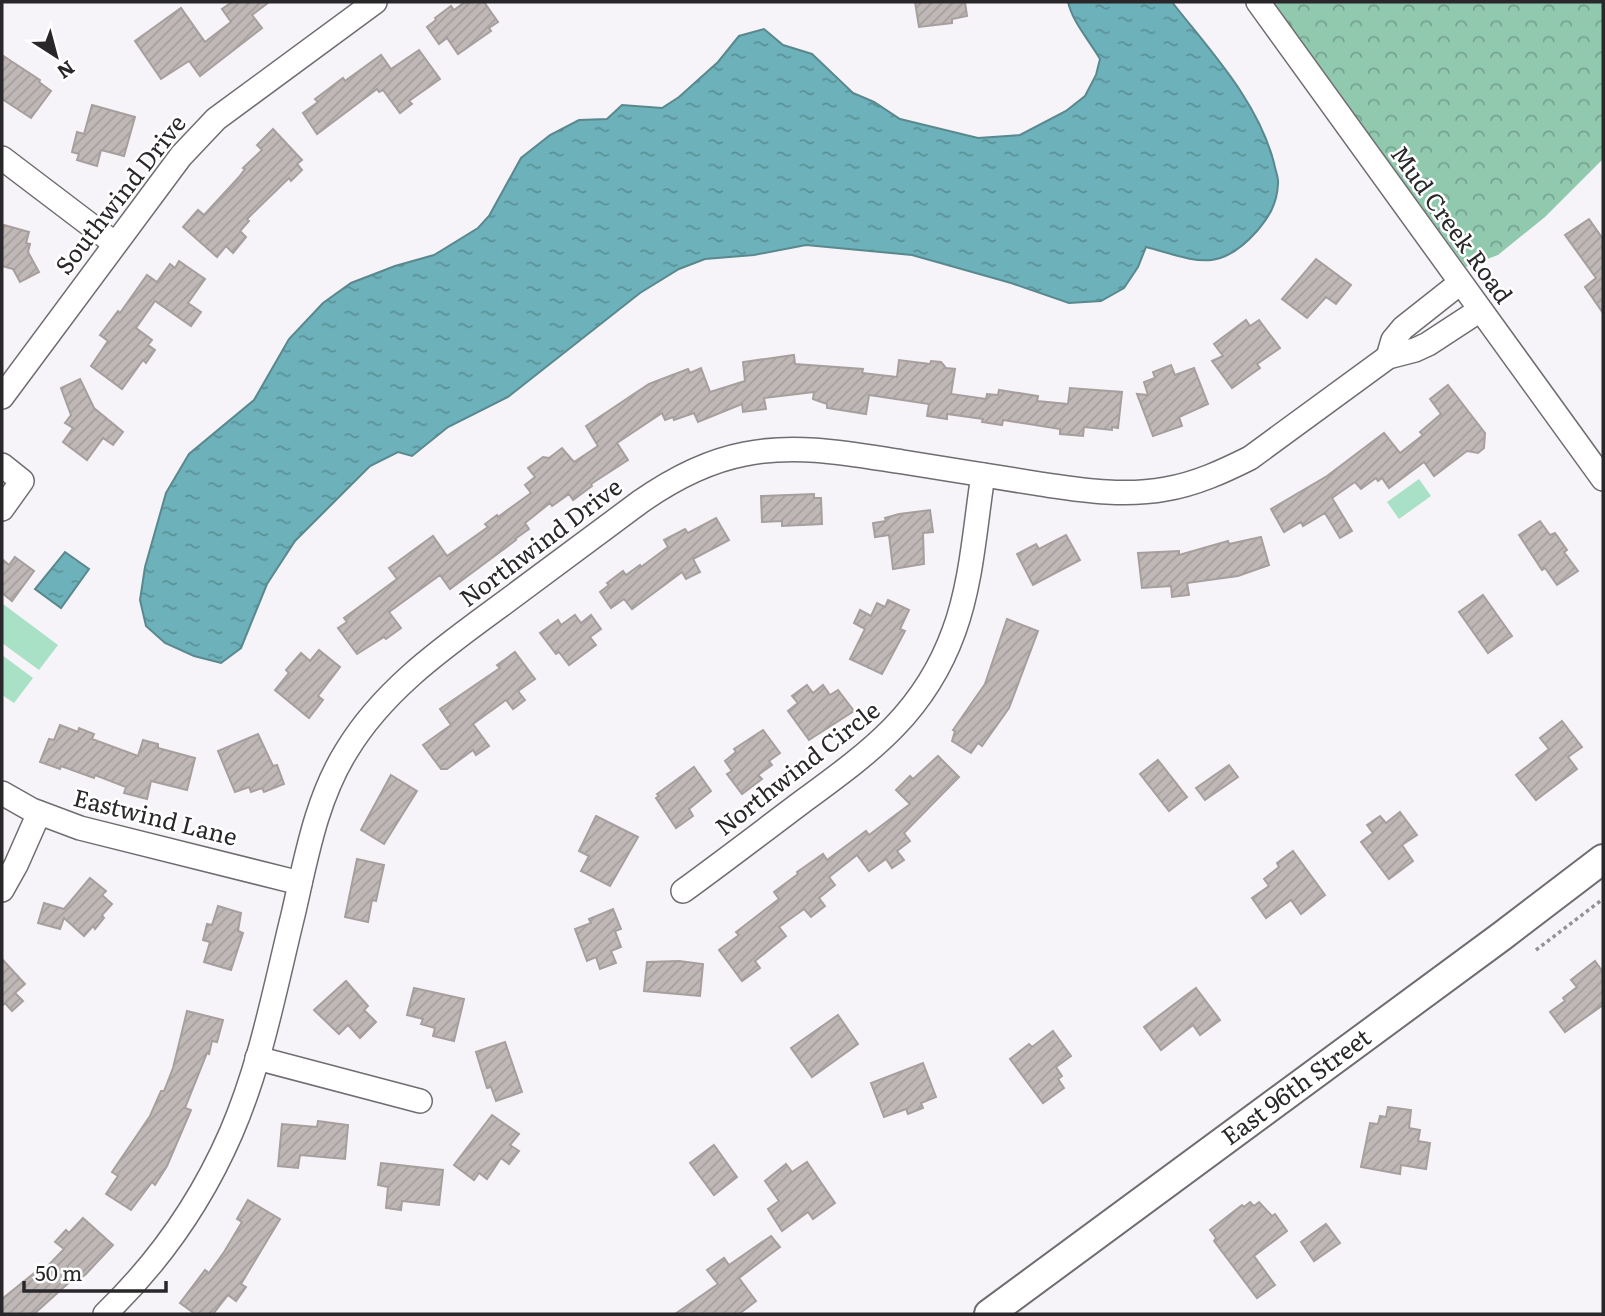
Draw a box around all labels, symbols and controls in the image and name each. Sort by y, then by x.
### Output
north arrow [21,21,91,91]
text: N [52,55,81,87]
street label: Southwind Drive [45,106,193,281]
street label: Mud Creek Road [1384,137,1523,310]
street label: Northwind Drive [451,468,628,614]
street label: Northwind Circle [707,692,886,843]
street label: Eastwind Lane [70,778,241,853]
street label: East 96th Street [1213,1018,1377,1152]
scale bar [24,1250,166,1294]
text: 50 m [35,1256,82,1287]

